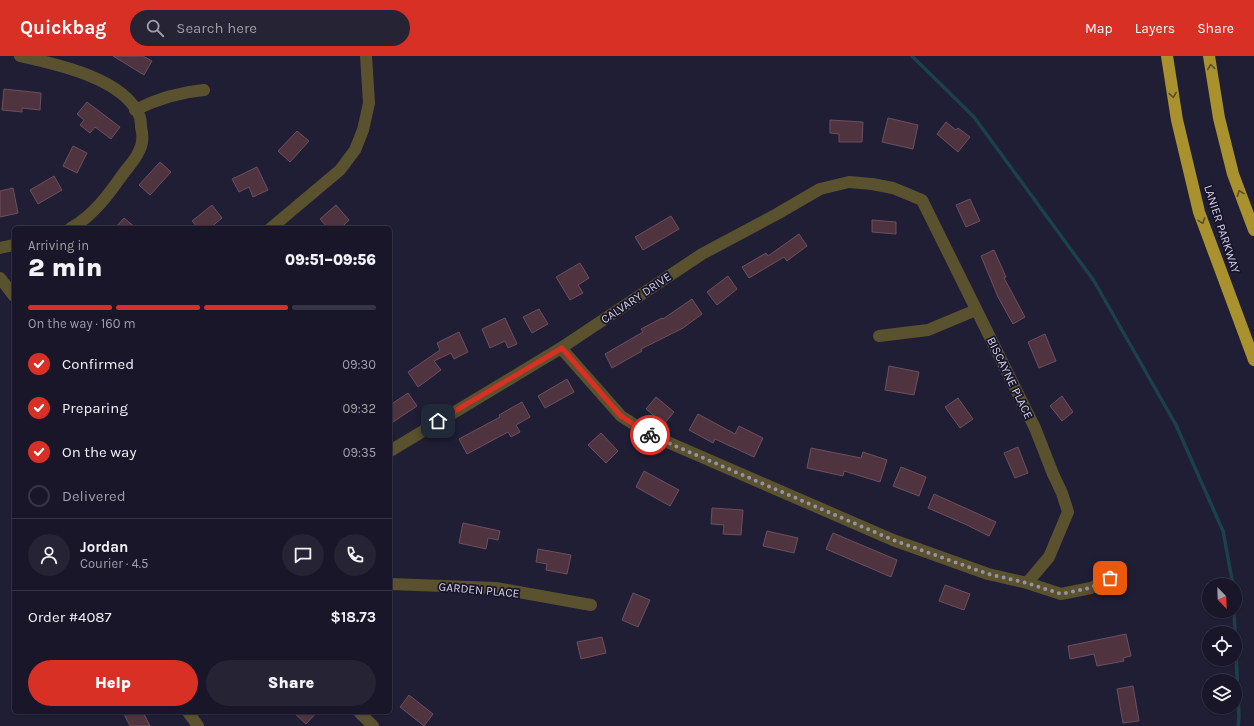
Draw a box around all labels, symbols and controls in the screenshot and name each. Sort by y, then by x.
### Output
search box [130,10,410,46]
text: Quickbag [20,17,106,39]
icon: search [144,17,166,39]
text: Search here [176,19,257,37]
text: Map [1085,20,1113,37]
text: Layers [1135,20,1175,37]
text: Share [1197,20,1234,37]
one-way arrow [1207,64,1216,70]
one-way arrow [1168,91,1177,98]
street label: LANIER PARKWAY [1201,183,1243,275]
one-way arrow [1237,190,1245,197]
one-way arrow [1198,217,1206,224]
text: Arriving in [28,238,89,253]
text: 09:51–09:56 [285,251,376,269]
text: 2 min [28,252,103,283]
street label: CALVARY DRIVE [598,269,674,327]
text: On the way · 160 m [28,316,136,331]
street label: BISCAYNE PLACE [984,335,1036,421]
icon: check [28,353,50,375]
text: Confirmed [62,355,134,373]
text: 09:30 [342,357,376,372]
icon: check [28,397,50,419]
text: Preparing [62,399,128,417]
text: 09:32 [343,401,376,416]
pin [421,404,455,438]
icon: home [427,410,449,432]
courier [630,415,670,455]
icon: bike [639,424,661,446]
icon: check [28,441,50,463]
text: On the way [62,443,136,461]
text: 09:35 [343,445,376,460]
text: Delivered [62,487,126,505]
button: person [28,534,70,576]
button: chat [282,534,324,576]
button: phone [334,534,376,576]
text: Jordan [80,538,128,556]
text: Courier · 4.5 [80,556,148,571]
pin [1093,561,1127,595]
icon: bag [1099,567,1121,589]
north arrow [1202,578,1242,618]
map controls [1202,578,1242,714]
street label: GARDEN PLACE [438,579,520,601]
text: Order #4087 [28,608,112,626]
text: $18.73 [331,608,376,626]
button: locate [1202,626,1242,666]
button: Help [28,660,198,706]
button: Share [206,660,376,706]
button: layers [1202,674,1242,714]

